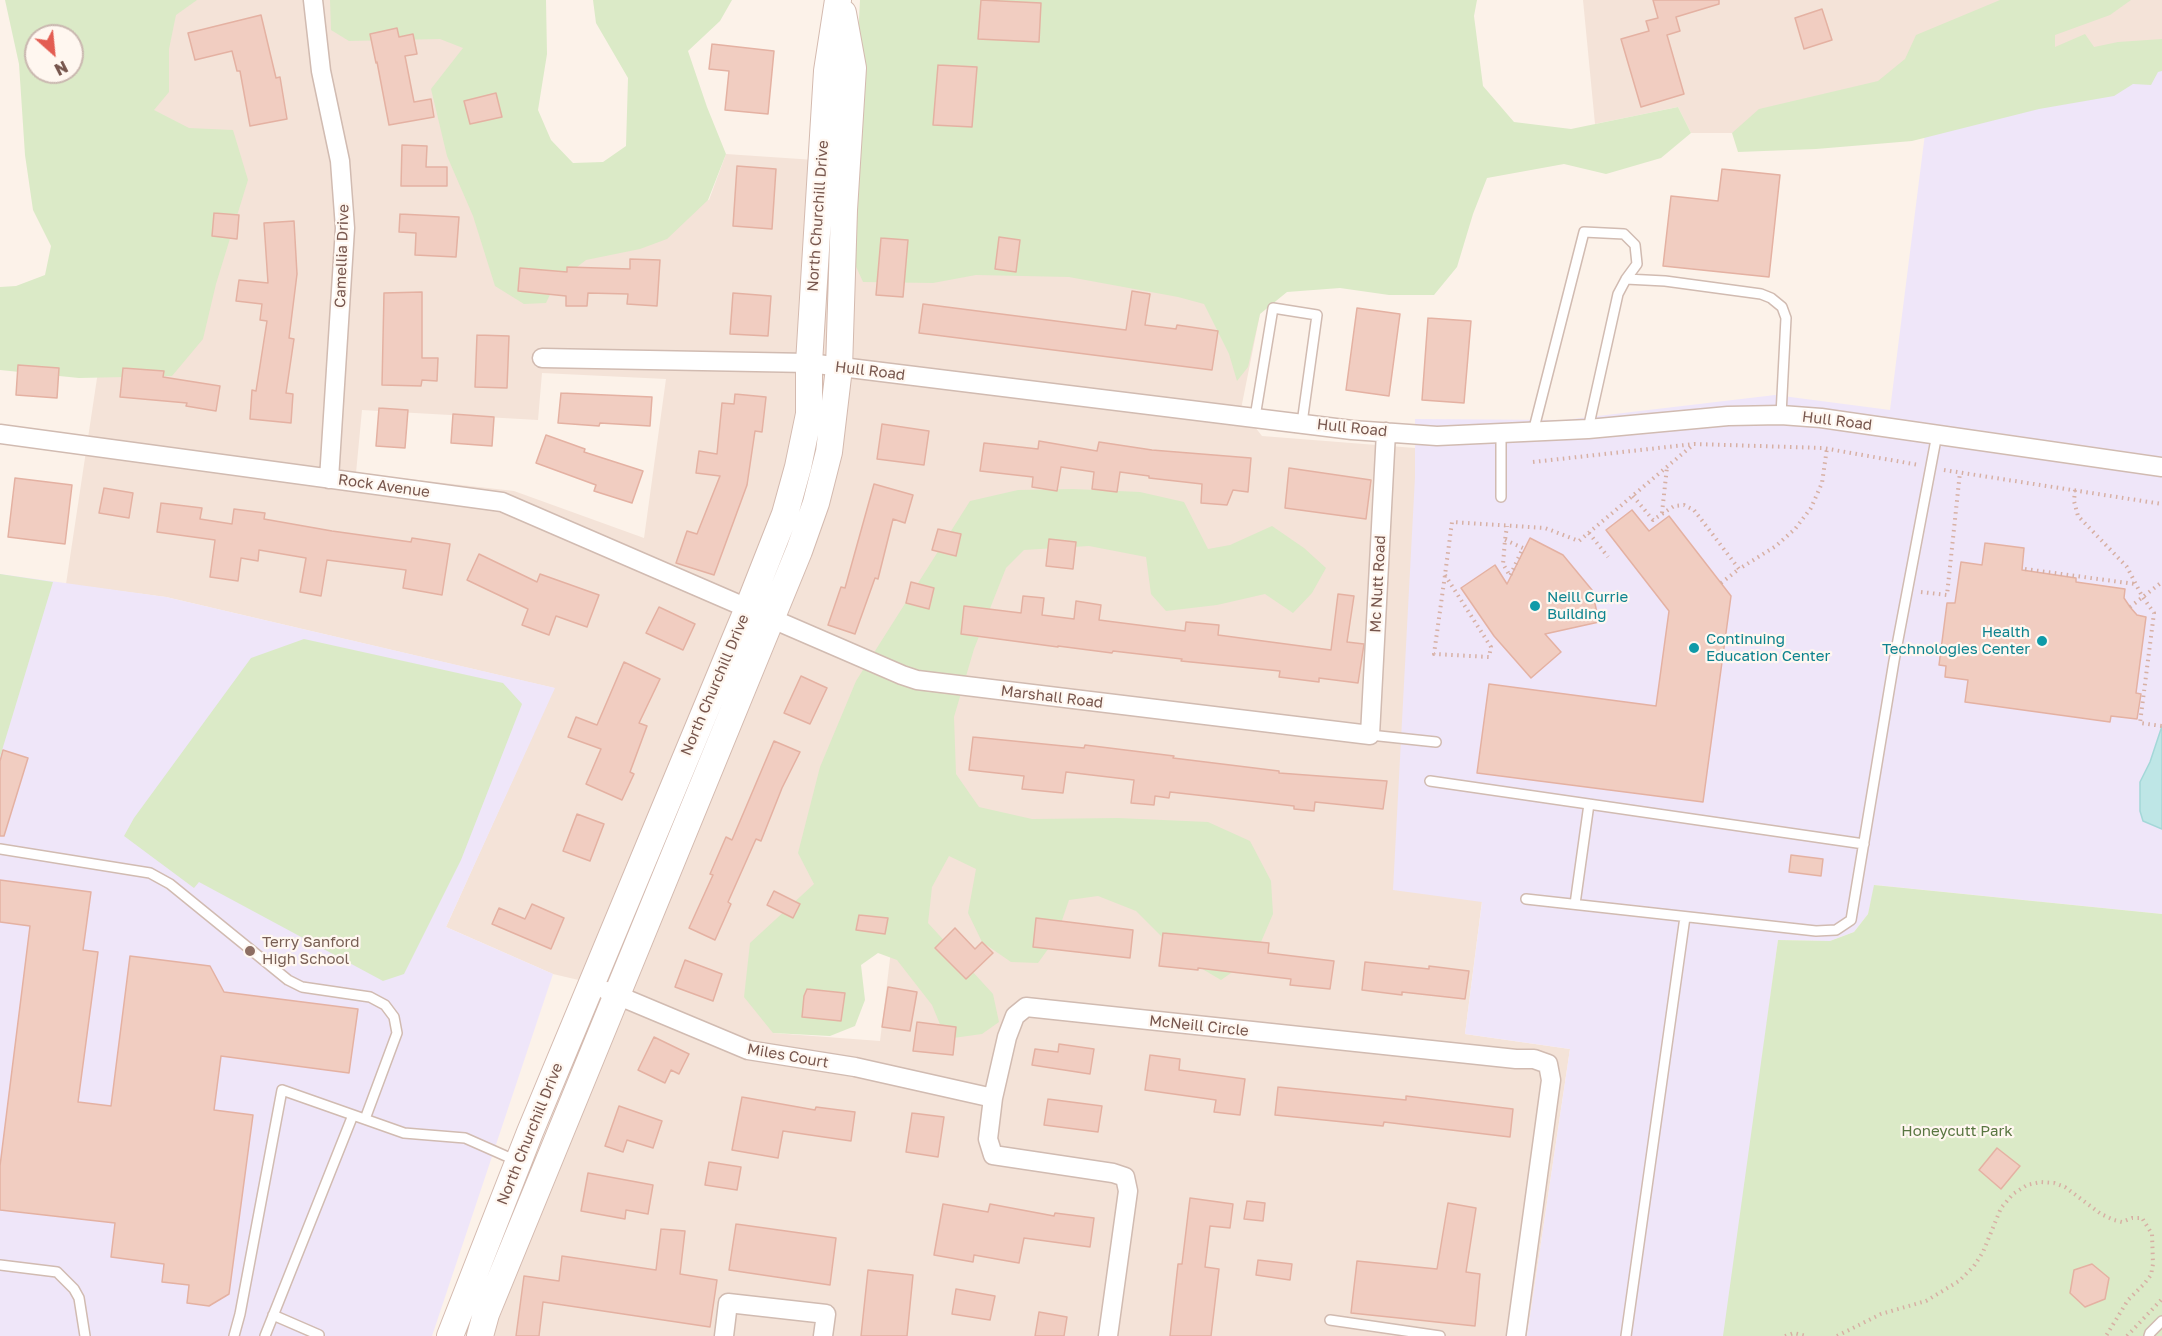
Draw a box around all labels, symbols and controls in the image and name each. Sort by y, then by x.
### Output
north arrow [24,24,84,84]
text: N [51,57,71,80]
street label: North Churchill Drive [804,140,832,292]
street label: Camellia Drive [331,204,353,308]
street label: Hull Road [834,358,906,384]
street label: Hull Road [1801,408,1873,434]
street label: Hull Road [1316,415,1388,441]
street label: Rock Avenue [337,471,431,501]
street label: Mc Nutt Road [1366,535,1390,633]
place label: Neill Currie Building [1547,588,1628,623]
marker: Neill Currie Building [1528,599,1542,613]
street label: North Churchill Drive [677,612,753,758]
place label: Health Technologies Center [1882,623,2030,658]
place label: Continuing Education Center [1706,630,1830,665]
marker: Health Technologies Center [2035,634,2049,648]
marker: Continuing Education Center [1687,641,1701,655]
street label: Marshall Road [1000,682,1104,712]
place label: Terry Sanford High School [262,933,359,968]
marker: Terry Sanford High School [243,944,257,958]
street label: McNeill Circle [1148,1012,1250,1040]
street label: Miles Court [746,1040,830,1072]
street label: North Churchill Drive [493,1060,567,1208]
park label: Honeycutt Park [1901,1122,2013,1140]

